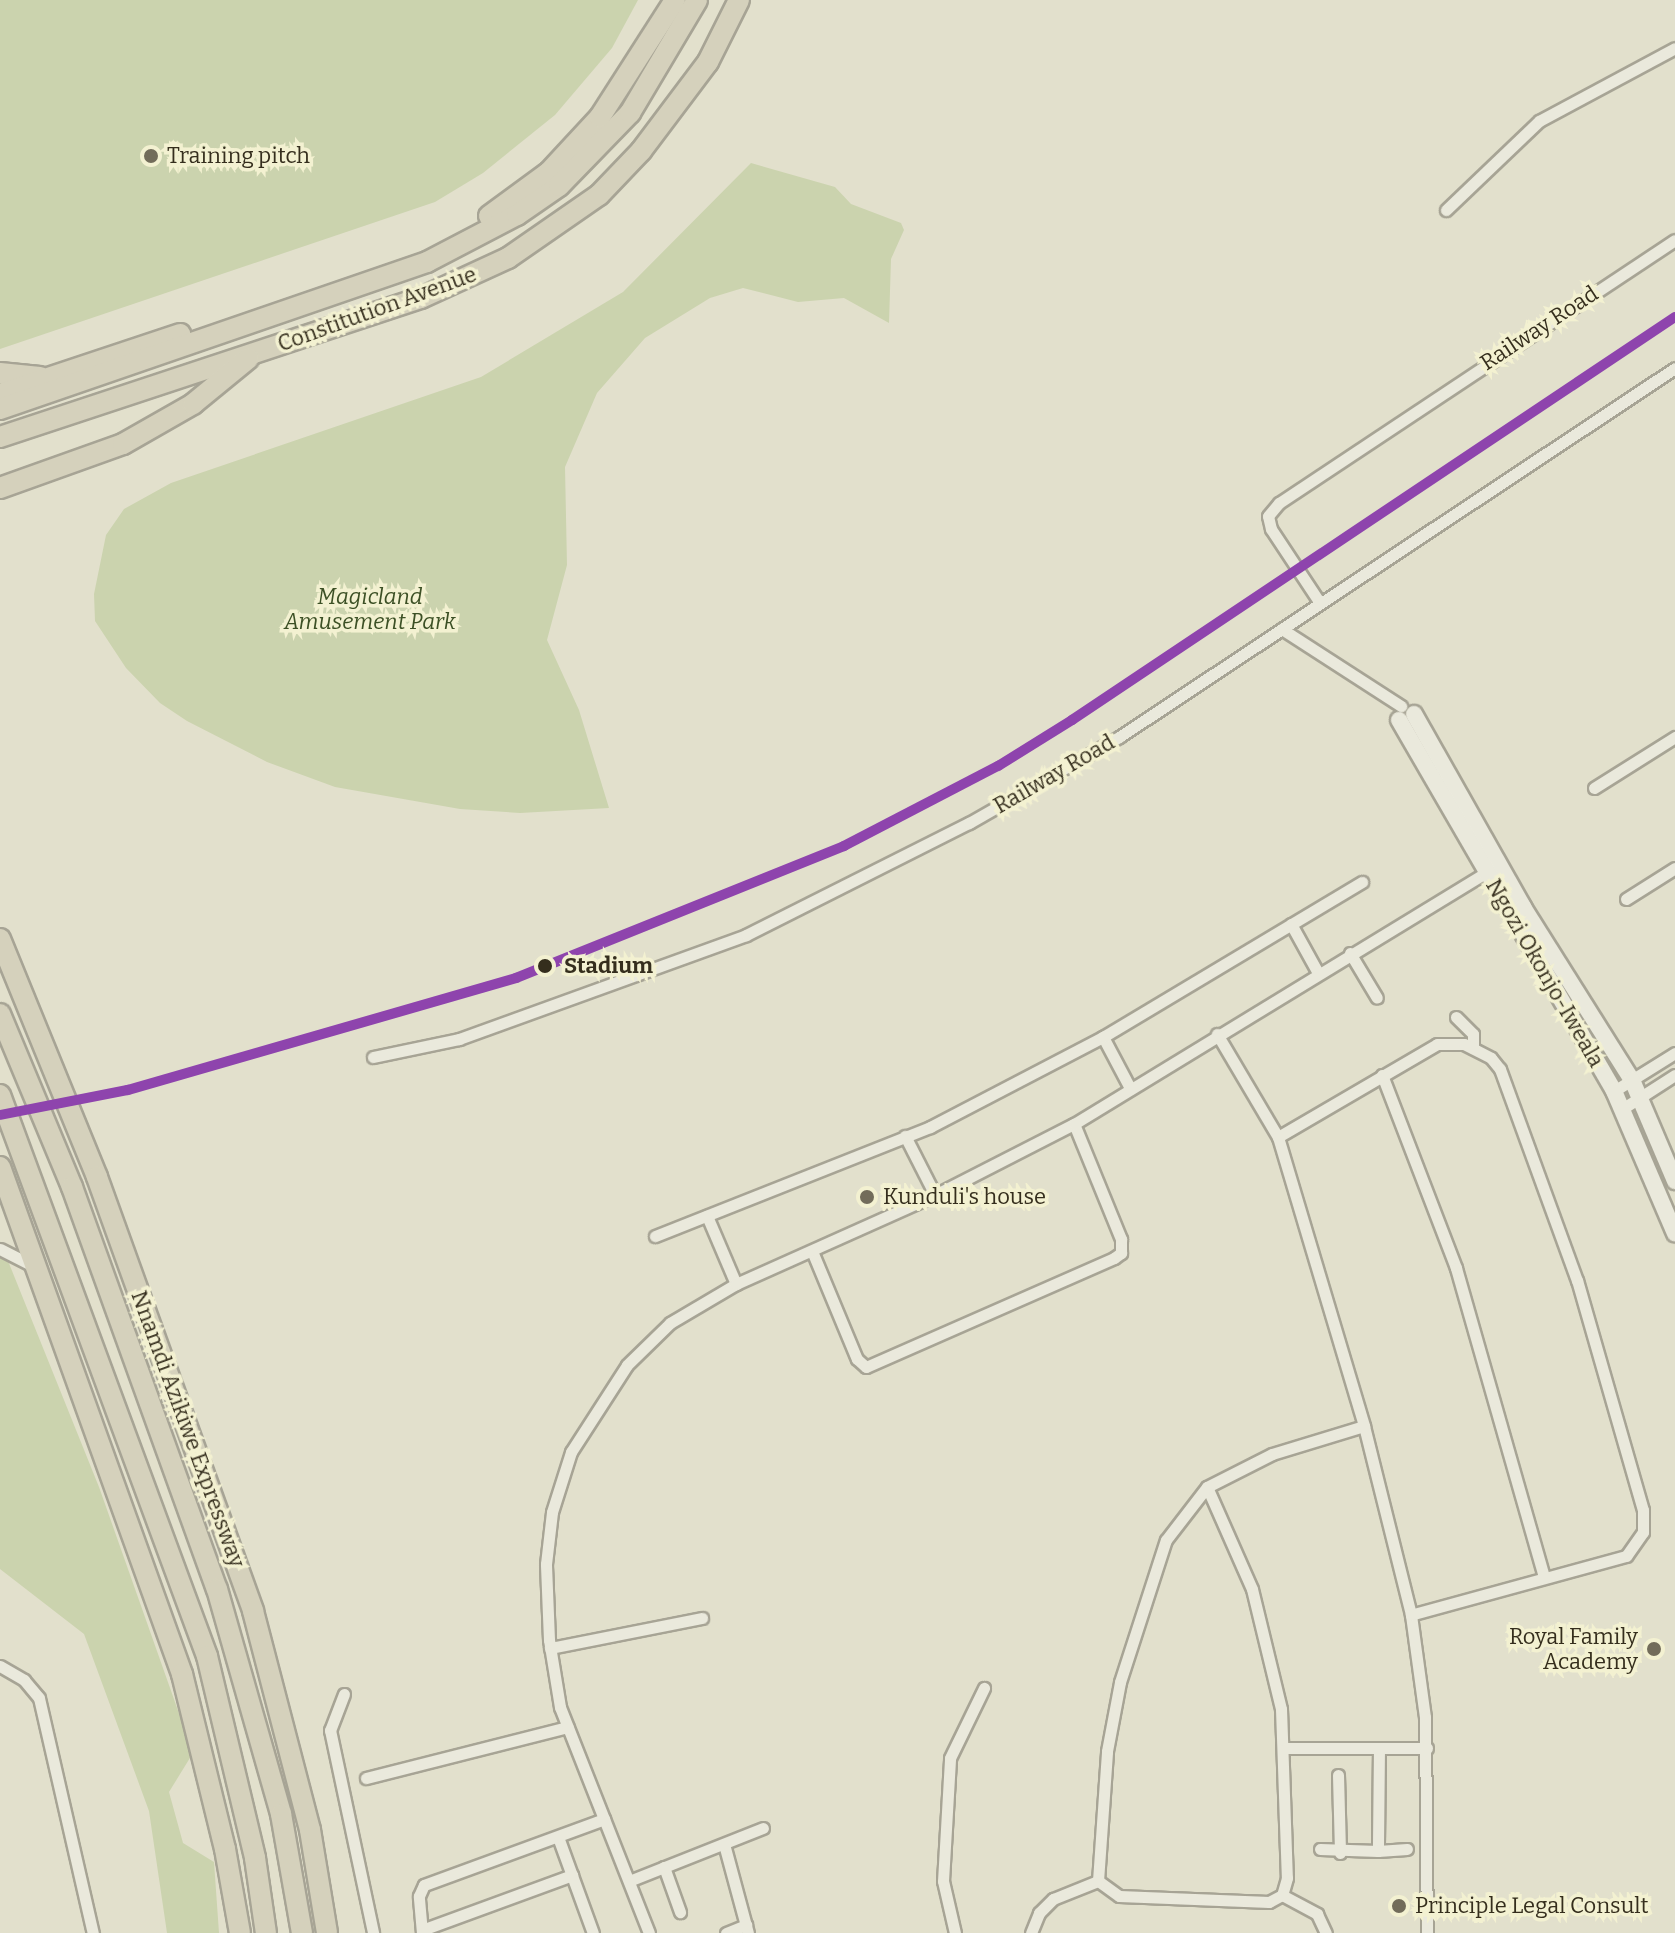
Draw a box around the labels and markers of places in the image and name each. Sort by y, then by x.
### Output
place label: Training pitch [167,143,310,169]
marker: Training pitch [142,147,160,165]
place label: Stadium [564,953,653,979]
marker: Stadium [533,954,557,978]
place label: Kunduli's house [883,1184,1046,1210]
marker: Kunduli's house [858,1188,876,1206]
place label: Royal Family Academy [1509,1623,1638,1674]
marker: Royal Family Academy [1645,1640,1663,1658]
place label: Principle Legal Consult [1415,1893,1649,1919]
marker: Principle Legal Consult [1390,1897,1408,1915]

